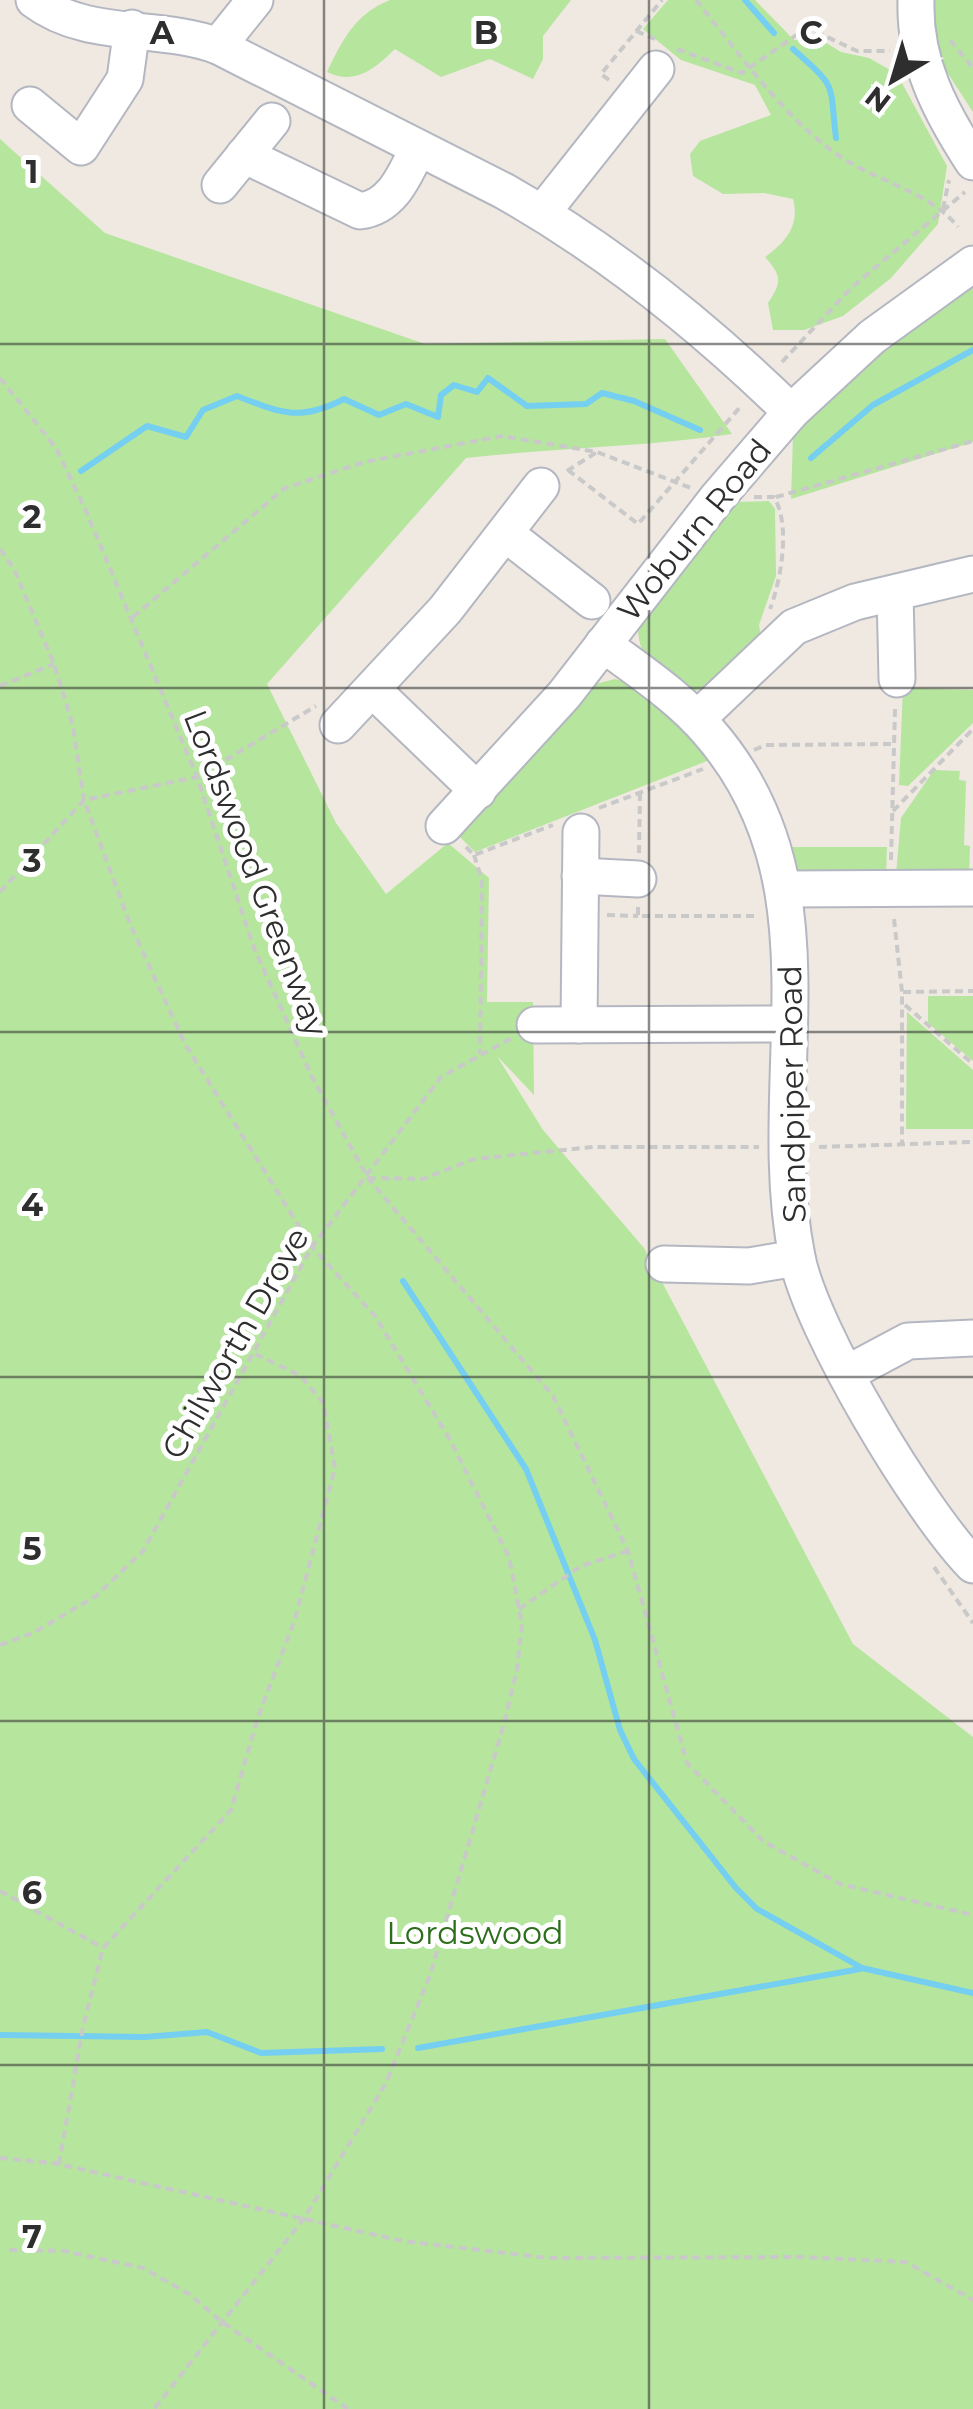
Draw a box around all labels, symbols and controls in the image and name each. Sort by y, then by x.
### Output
text: A [149,13,175,52]
text: B [474,13,498,52]
text: C [799,13,823,52]
north arrow [843,30,943,130]
text: N [858,79,897,120]
text: 1 [26,152,38,191]
street label: Woburn Road [609,431,779,629]
text: 2 [23,497,41,536]
street label: Lordswood Greenway [176,704,336,1042]
text: 3 [22,841,41,880]
street label: Sandpiper Road [770,965,814,1223]
text: 4 [21,1185,43,1224]
street label: Chilworth Drove [153,1221,317,1465]
text: 5 [22,1529,42,1568]
text: 6 [22,1873,42,1912]
park label: Lordswood [386,1913,564,1952]
text: 7 [22,2217,42,2256]

